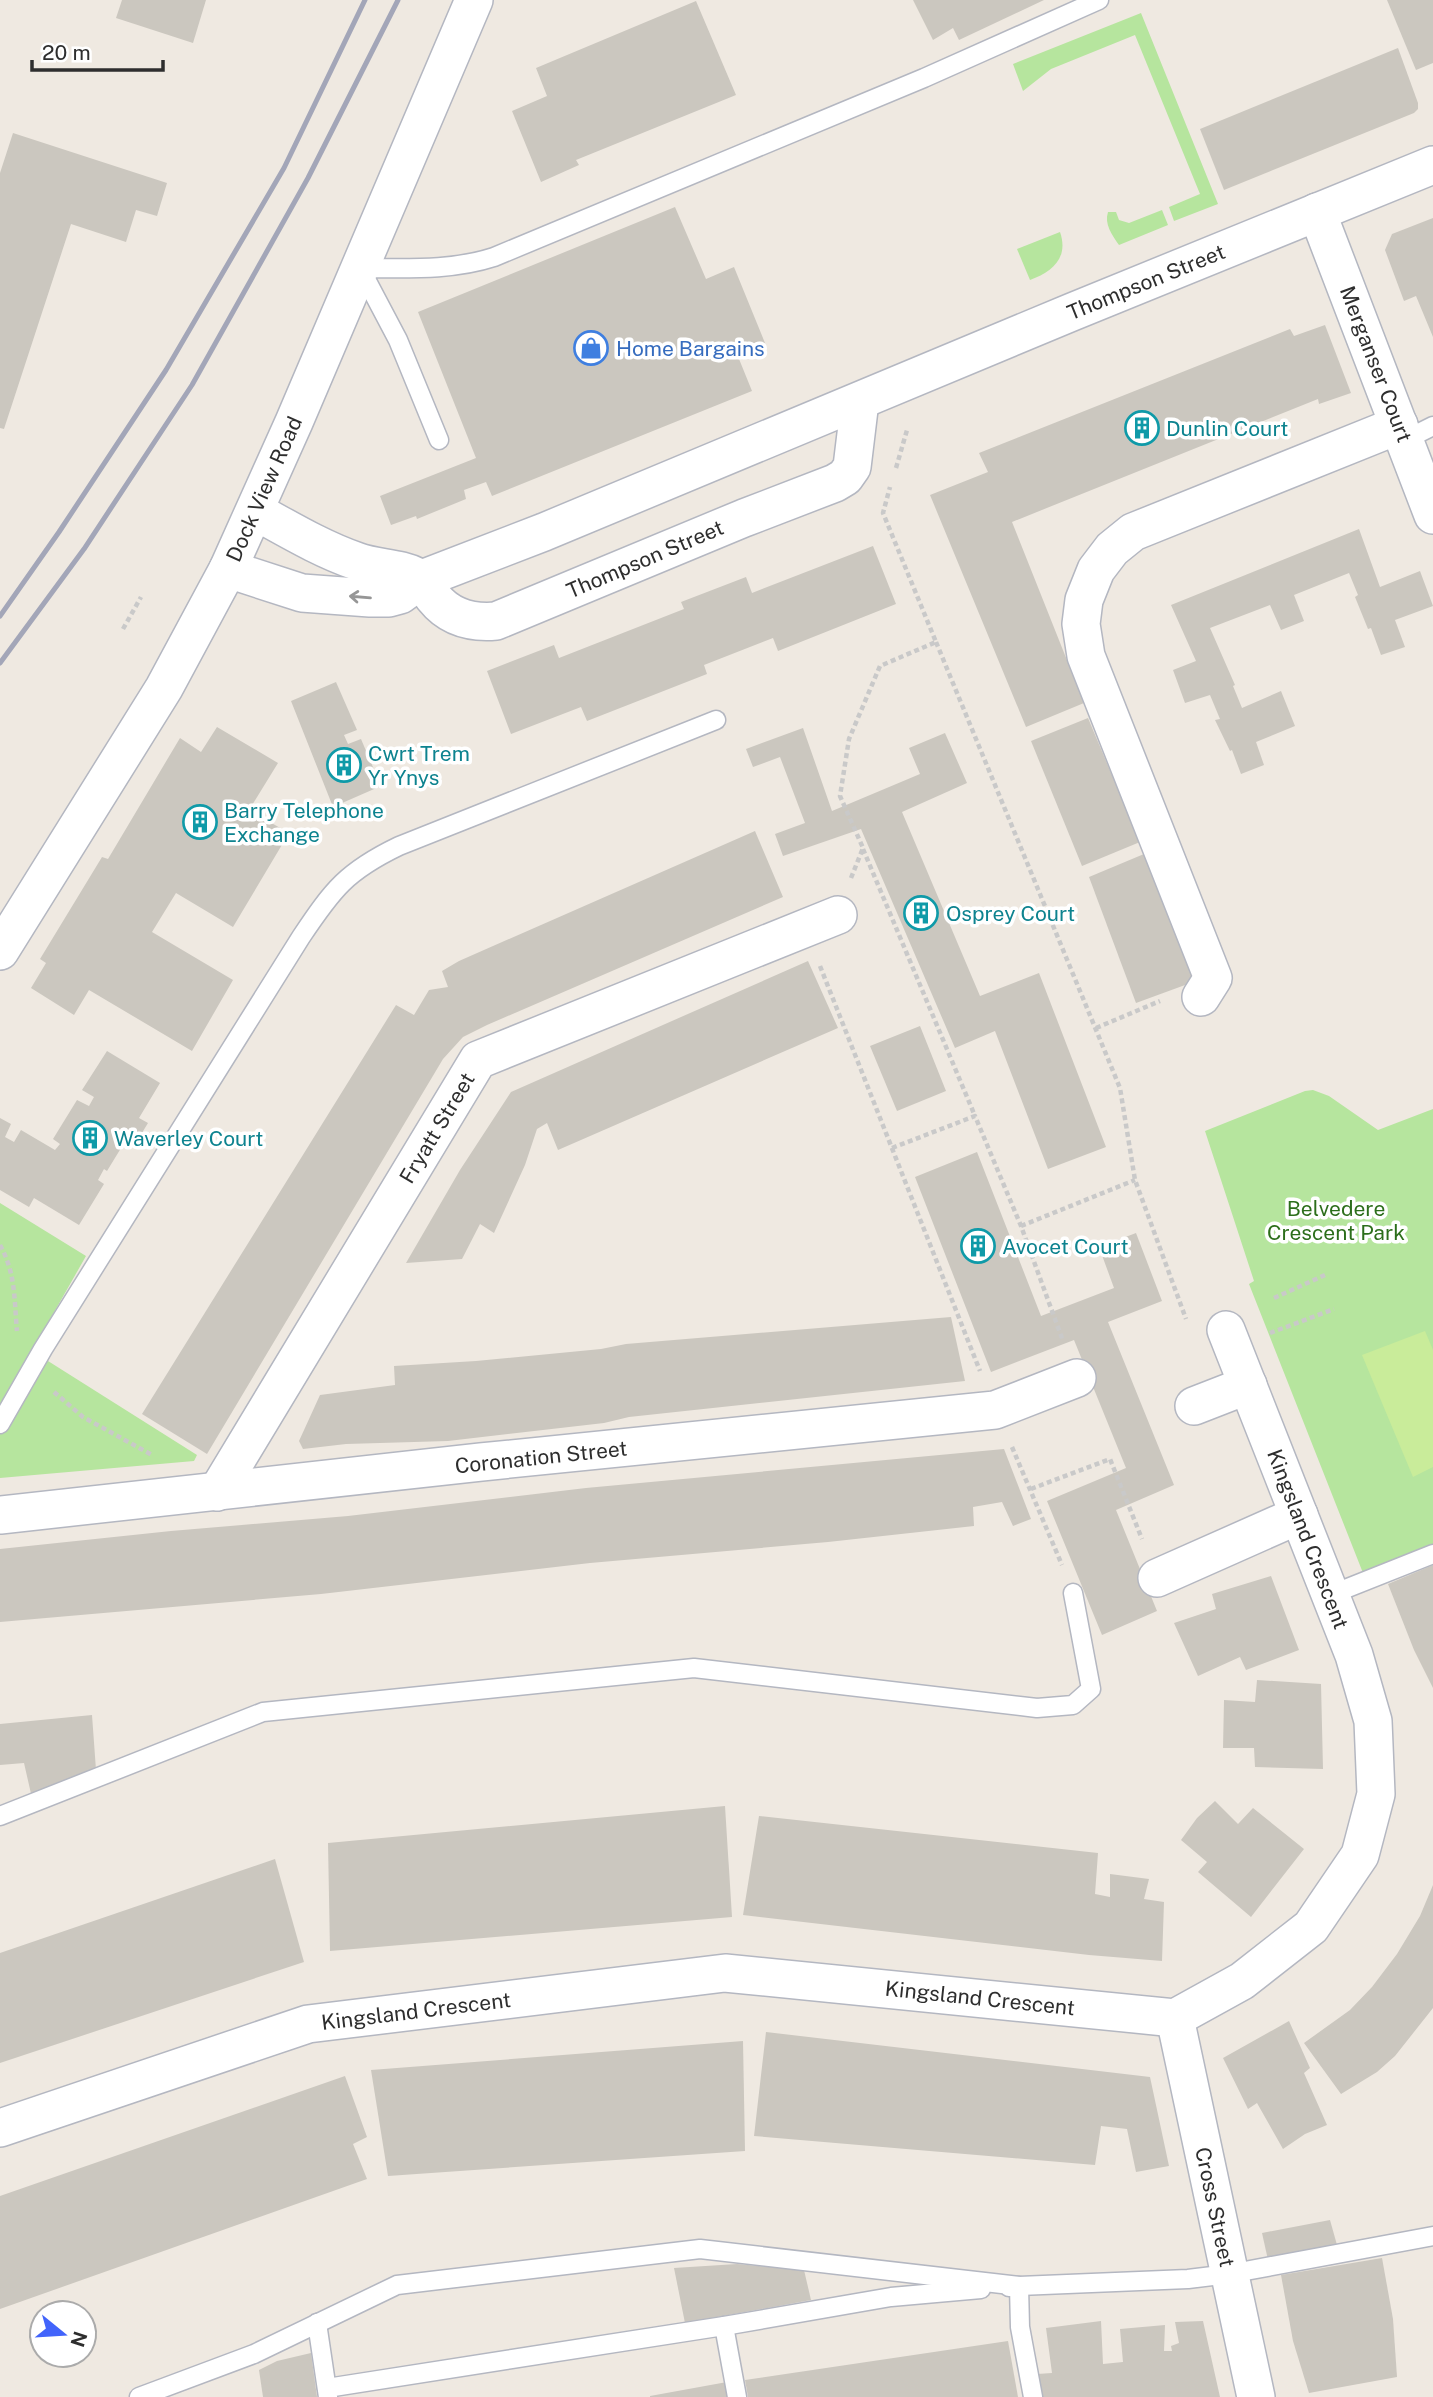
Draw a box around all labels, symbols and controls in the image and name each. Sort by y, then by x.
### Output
scale bar [32,28,163,72]
text: 20 m [42,40,91,65]
street label: Thompson Street [1063,239,1229,325]
street label: Merganser Court [1335,282,1417,446]
shop icon: Home Bargains [572,329,610,367]
place label: Home Bargains [616,336,765,361]
building icon: Dunlin Court [1123,409,1161,447]
street label: Dock View Road [221,413,307,565]
place label: Dunlin Court [1166,416,1289,441]
street label: Thompson Street [563,515,727,603]
one-way arrow [349,590,372,603]
place label: Cwrt Trem Yr Ynys [368,741,470,790]
building icon: Cwrt Trem Yr Ynys [325,746,363,784]
place label: Barry Telephone Exchange [224,798,384,847]
building icon: Barry Telephone Exchange [181,803,219,841]
building icon: Osprey Court [902,894,940,932]
place label: Osprey Court [946,901,1075,926]
street label: Fryatt Street [394,1068,480,1188]
building icon: Waverley Court [71,1119,109,1157]
place label: Waverley Court [114,1126,263,1151]
park label: Belvedere Crescent Park [1267,1196,1405,1245]
building icon: Avocet Court [959,1227,997,1265]
place label: Avocet Court [1002,1234,1129,1259]
street label: Coronation Street [454,1436,628,1478]
street label: Kingsland Crescent [1262,1445,1354,1633]
street label: Kingsland Crescent [884,1976,1076,2020]
street label: Kingsland Crescent [320,1987,512,2035]
street label: Cross Street [1190,2145,1240,2269]
north arrow [28,2299,98,2369]
text: N [66,2329,92,2350]

